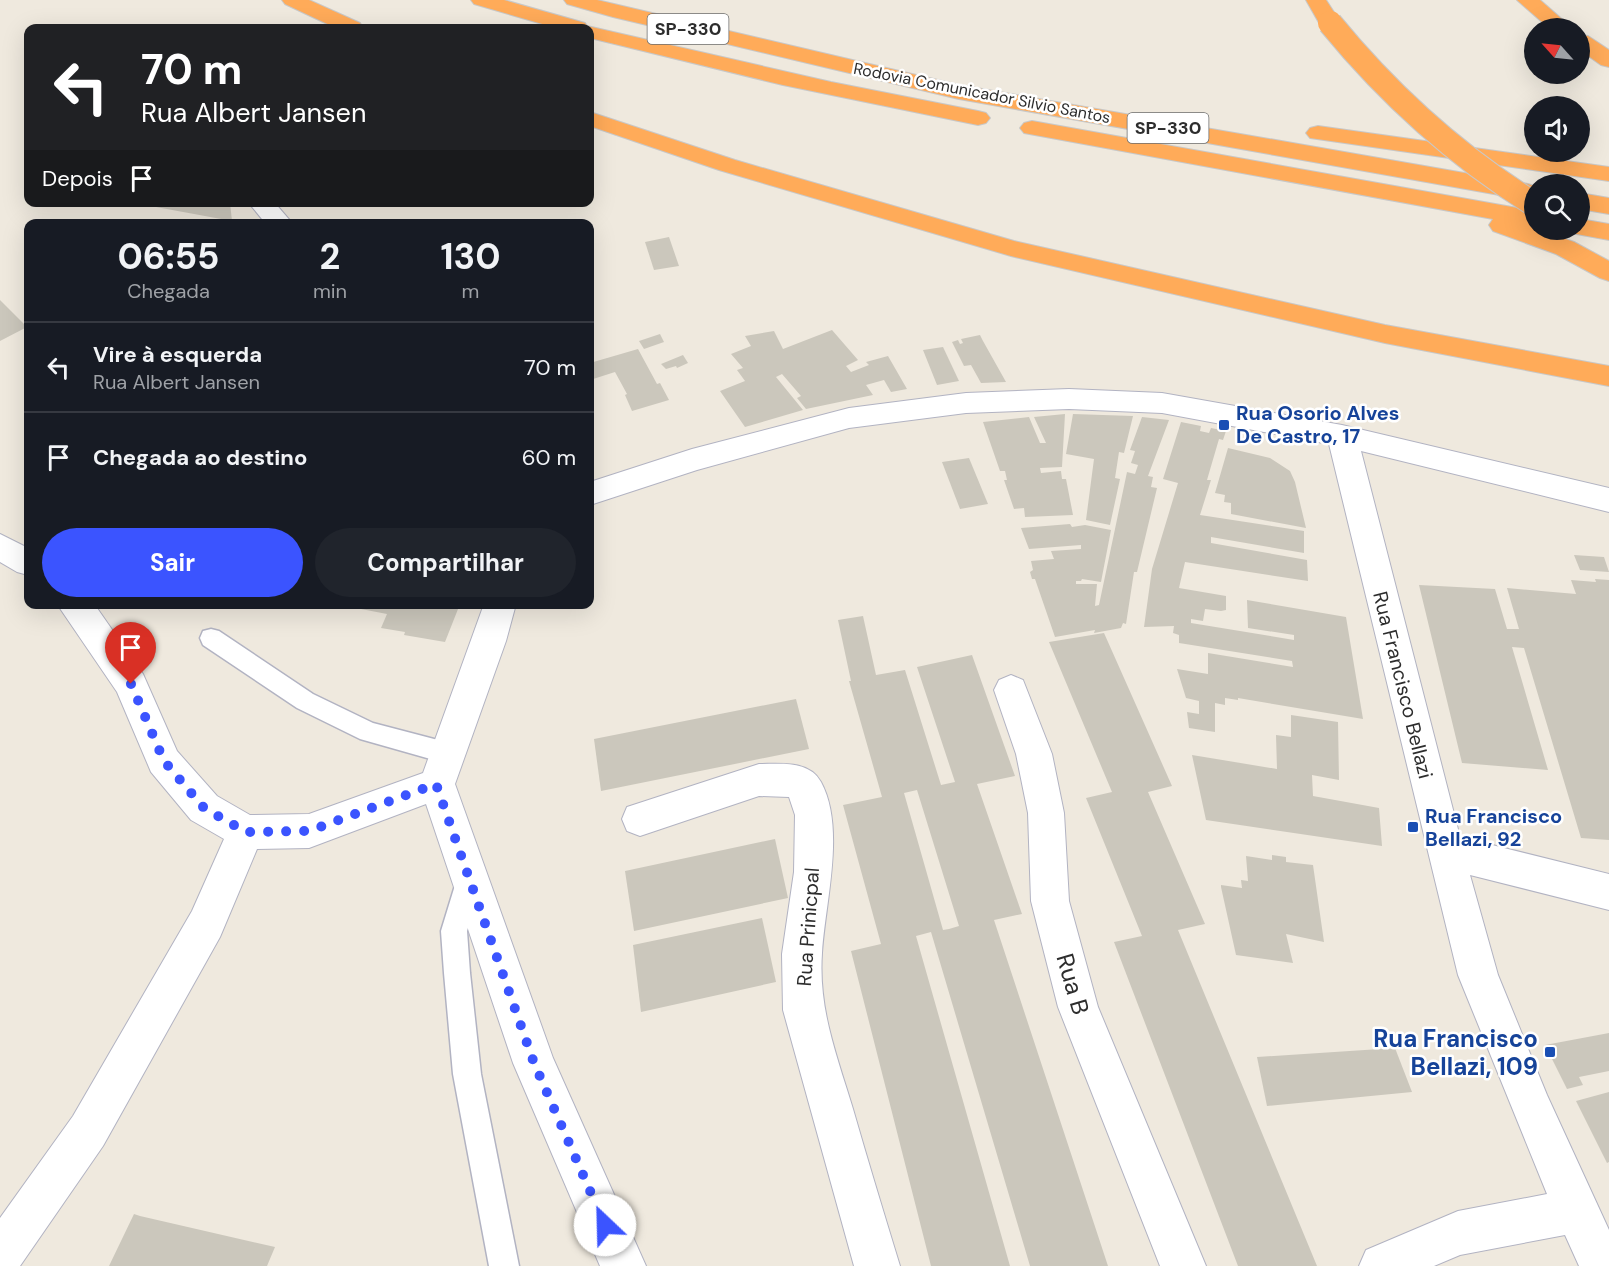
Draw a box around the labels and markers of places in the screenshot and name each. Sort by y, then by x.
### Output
place label: Rua Osorio Alves De Castro, 17 [1236,400,1399,449]
marker: Rua Osorio Alves De Castro, 17 [1217,418,1231,432]
pin [105,622,156,684]
place label: Rua Francisco Bellazi, 92 [1425,803,1562,852]
marker: Rua Francisco Bellazi, 92 [1406,820,1420,834]
place label: Rua Francisco Bellazi, 109 [1373,1023,1538,1082]
marker: Rua Francisco Bellazi, 109 [1543,1045,1557,1059]

